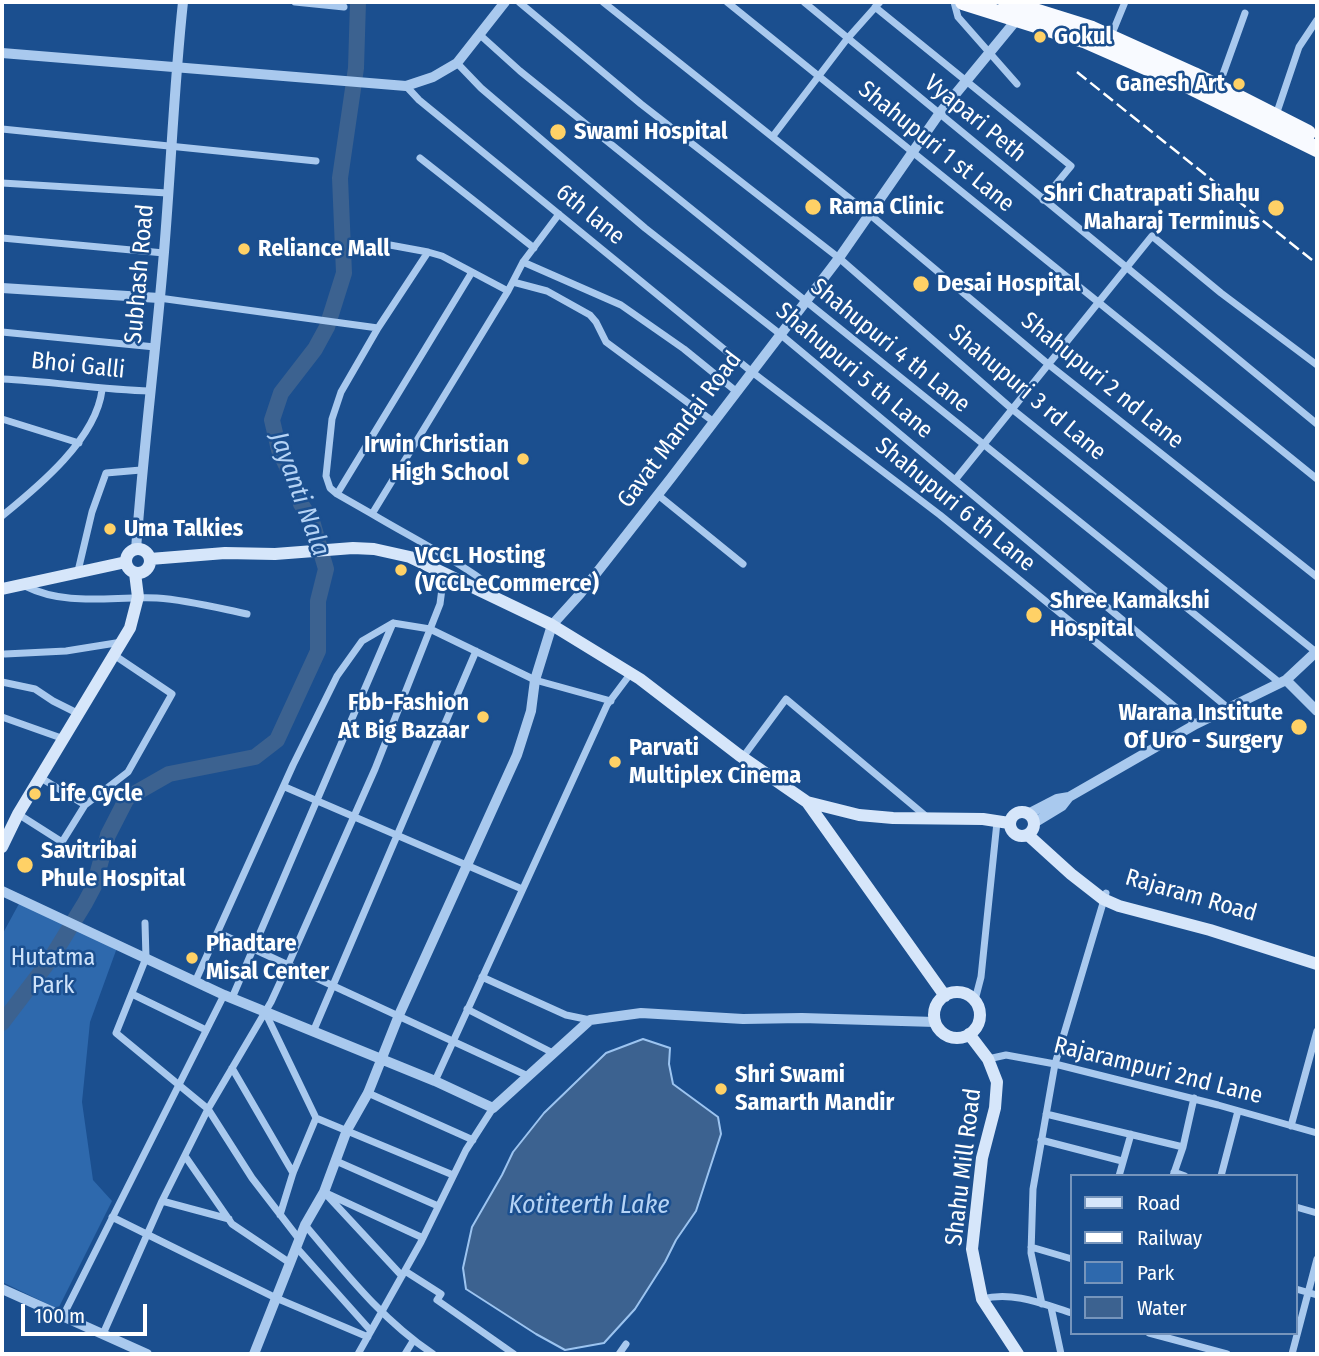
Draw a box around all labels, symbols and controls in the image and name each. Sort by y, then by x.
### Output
place label: Gokul [1054,23,1112,51]
marker: Gokul [1032,29,1048,45]
street label: Vyapari Peth [918,69,1032,169]
place label: Ganesh Art [1116,70,1225,98]
street label: Shahupuri 1 st Lane [852,75,1020,219]
marker: Ganesh Art [1231,76,1247,92]
place label: Swami Hospital [574,118,727,146]
marker: Swami Hospital [548,122,568,142]
street label: 6th lane [550,178,630,252]
place label: Shri Chatrapati Shahu Maharaj Terminus [1043,180,1260,236]
place label: Rama Clinic [829,193,944,221]
marker: Rama Clinic [803,197,823,217]
marker: Shri Chatrapati Shahu Maharaj Terminus [1266,198,1286,218]
street label: Subhash Road [120,203,160,345]
place label: Reliance Mall [258,235,390,263]
marker: Reliance Mall [236,241,252,257]
place label: Desai Hospital [937,270,1080,298]
street label: Shahupuri 4 th Lane [804,273,976,419]
marker: Desai Hospital [911,274,931,294]
street label: Shahupuri 5 th Lane [770,297,938,445]
street label: Shahupuri 2 nd Lane [1015,307,1189,455]
street label: Shahupuri 3 rd Lane [943,319,1111,467]
street label: Gavat Mandai Road [612,346,748,514]
street label: Bhoi Galli [30,347,126,385]
water label: Jayanti Nala [262,428,336,560]
place label: Irwin Christian High School [364,431,509,487]
street label: Shahupuri 6 th Lane [869,432,1041,578]
marker: Irwin Christian High School [515,451,531,467]
place label: Uma Talkies [124,515,243,543]
marker: Uma Talkies [102,521,118,537]
place label: VCCL Hosting (VCCL eCommerce) [415,542,599,598]
marker: VCCL Hosting (VCCL eCommerce) [393,562,409,578]
place label: Shree Kamakshi Hospital [1050,587,1210,643]
marker: Shree Kamakshi Hospital [1024,605,1044,625]
place label: Fbb-Fashion At Big Bazaar [338,689,469,745]
place label: Warana Institute Of Uro - Surgery [1118,699,1283,755]
marker: Fbb-Fashion At Big Bazaar [475,709,491,725]
marker: Warana Institute Of Uro - Surgery [1289,717,1309,737]
place label: Parvati Multiplex Cinema [629,734,801,790]
marker: Parvati Multiplex Cinema [607,754,623,770]
place label: Life Cycle [49,780,143,808]
marker: Life Cycle [27,786,43,802]
place label: Savitribai Phule Hospital [41,837,186,893]
marker: Savitribai Phule Hospital [15,855,35,875]
street label: Rajaram Road [1122,863,1260,929]
place label: Phadtare Misal Center [206,930,329,986]
park label: Hutatma Park [11,944,95,1000]
marker: Phadtare Misal Center [184,950,200,966]
street label: Rajarampuri 2nd Lane [1051,1031,1265,1111]
place label: Shri Swami Samarth Mandir [735,1061,894,1117]
marker: Shri Swami Samarth Mandir [713,1081,729,1097]
street label: Shahu Mill Road [940,1087,988,1247]
legend [1070,1174,1298,1335]
water label: Kotiteerth Lake [508,1190,670,1222]
text: Road [1137,1190,1181,1216]
text: Railway [1137,1225,1202,1251]
text: Park [1137,1260,1174,1286]
scale bar [24,1290,150,1334]
text: Water [1137,1295,1187,1321]
text: 100 m [34,1303,85,1329]

